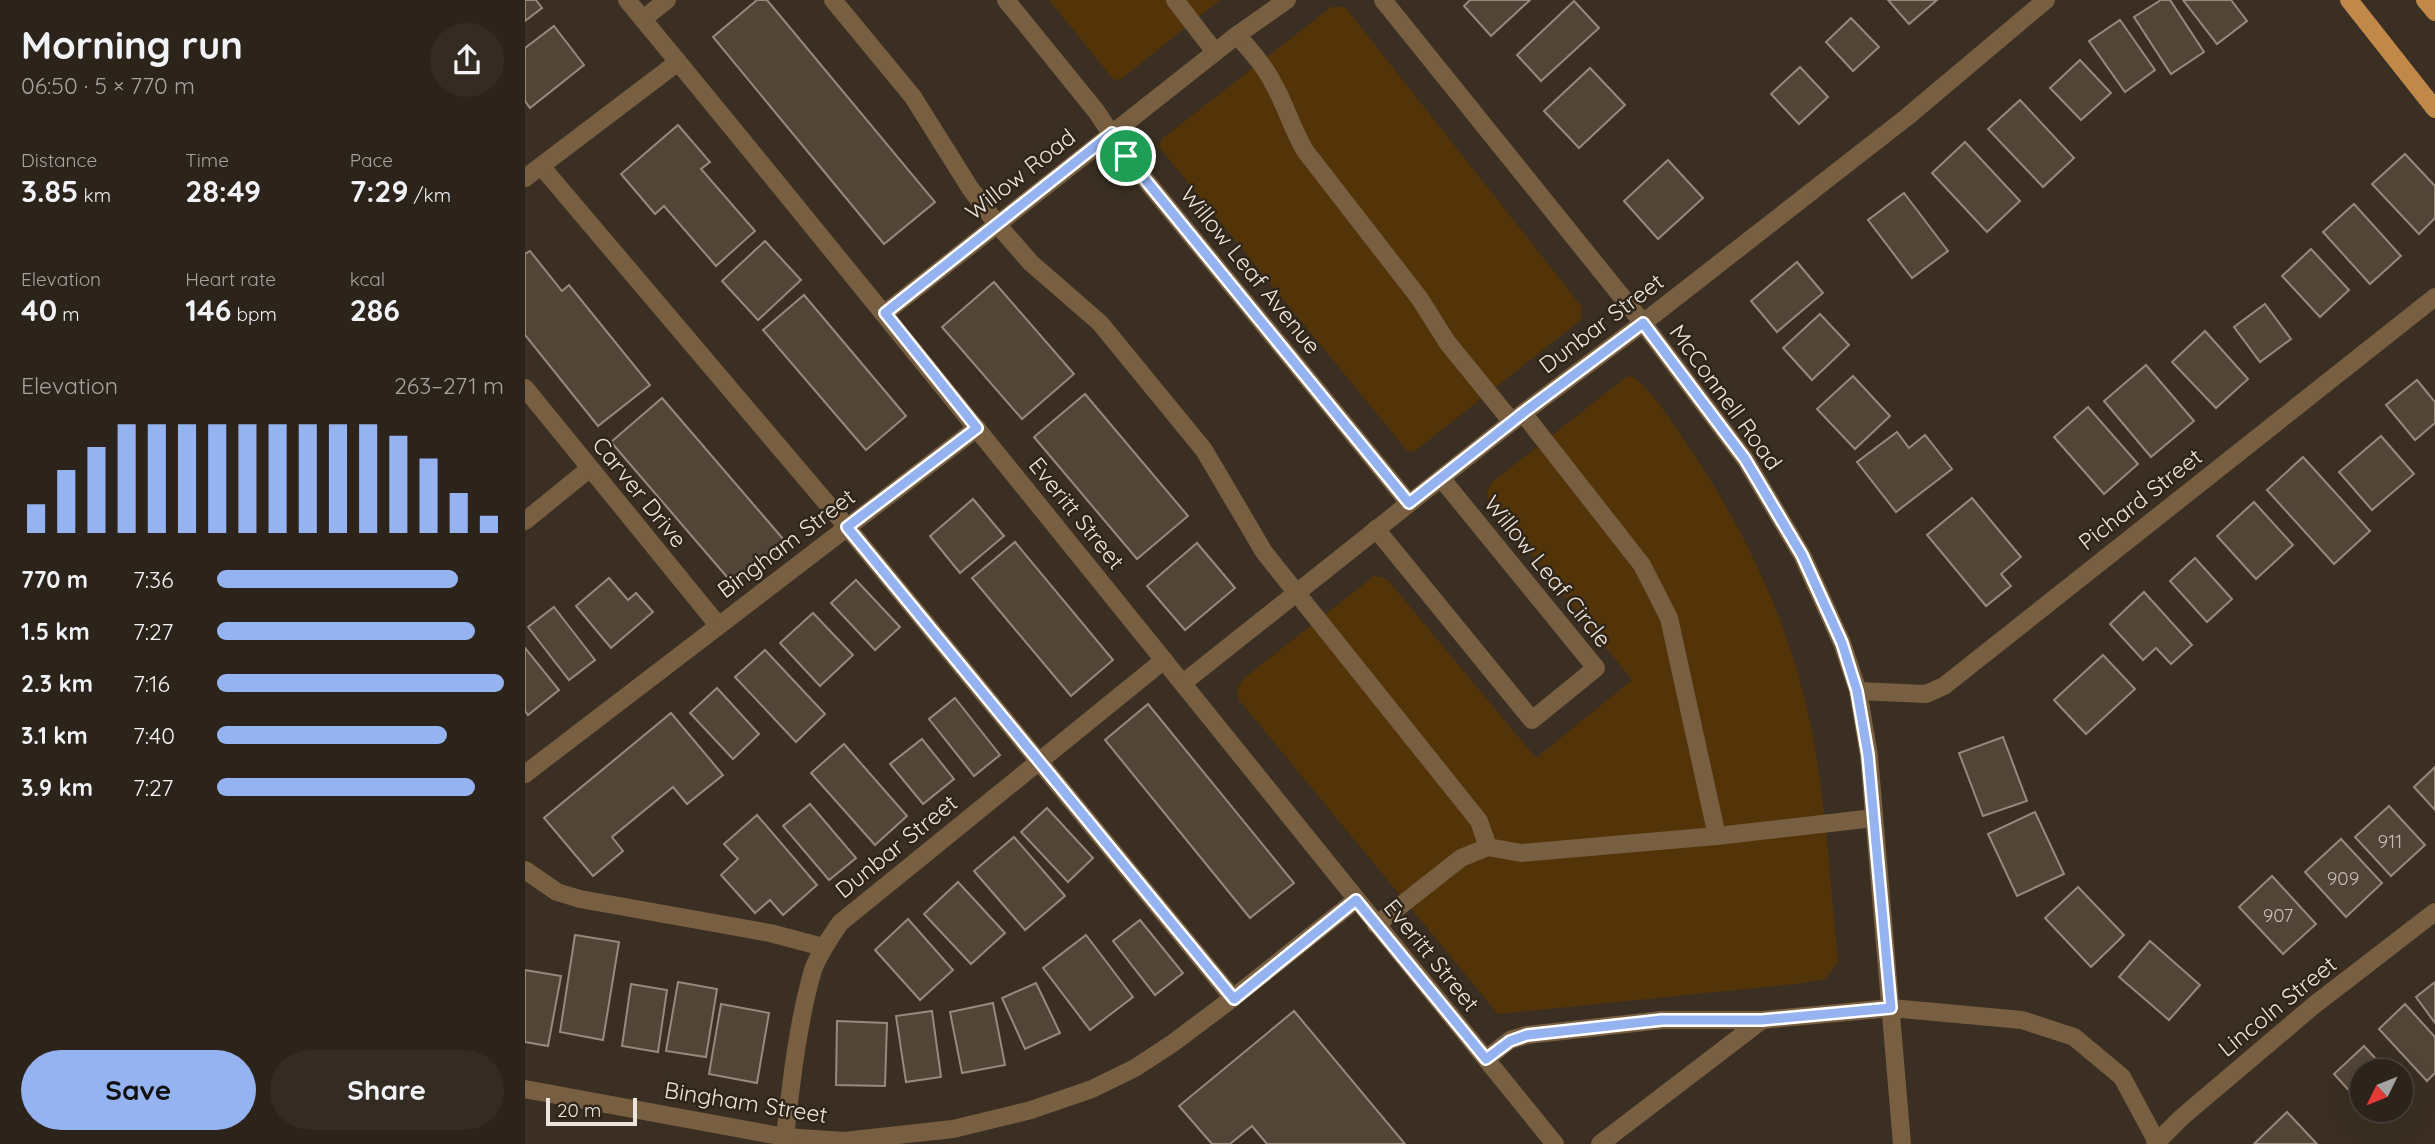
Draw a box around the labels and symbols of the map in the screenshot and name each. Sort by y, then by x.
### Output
street label: Willow Road [959,122,1081,226]
pin [1096,126,1156,186]
street label: Willow Leaf Avenue [1174,180,1328,360]
street label: Dunbar Street [1533,267,1669,379]
street label: McConnell Road [1663,318,1789,476]
street label: Carver Drive [586,431,694,553]
street label: Pichard Street [2072,442,2208,556]
street label: Everitt Street [1023,451,1131,575]
street label: Bingham Street [712,482,861,604]
street label: Willow Leaf Circle [1478,489,1618,653]
street label: Dunbar Street [829,788,963,904]
house number: 911 [2378,829,2402,853]
house number: 909 [2327,866,2359,890]
street label: Everitt Street [1378,893,1486,1017]
house number: 907 [2263,903,2294,927]
street label: Lincoln Street [2212,949,2342,1063]
north arrow [2350,1059,2413,1122]
street label: Bingham Street [662,1075,830,1129]
scale bar [546,1095,637,1127]

